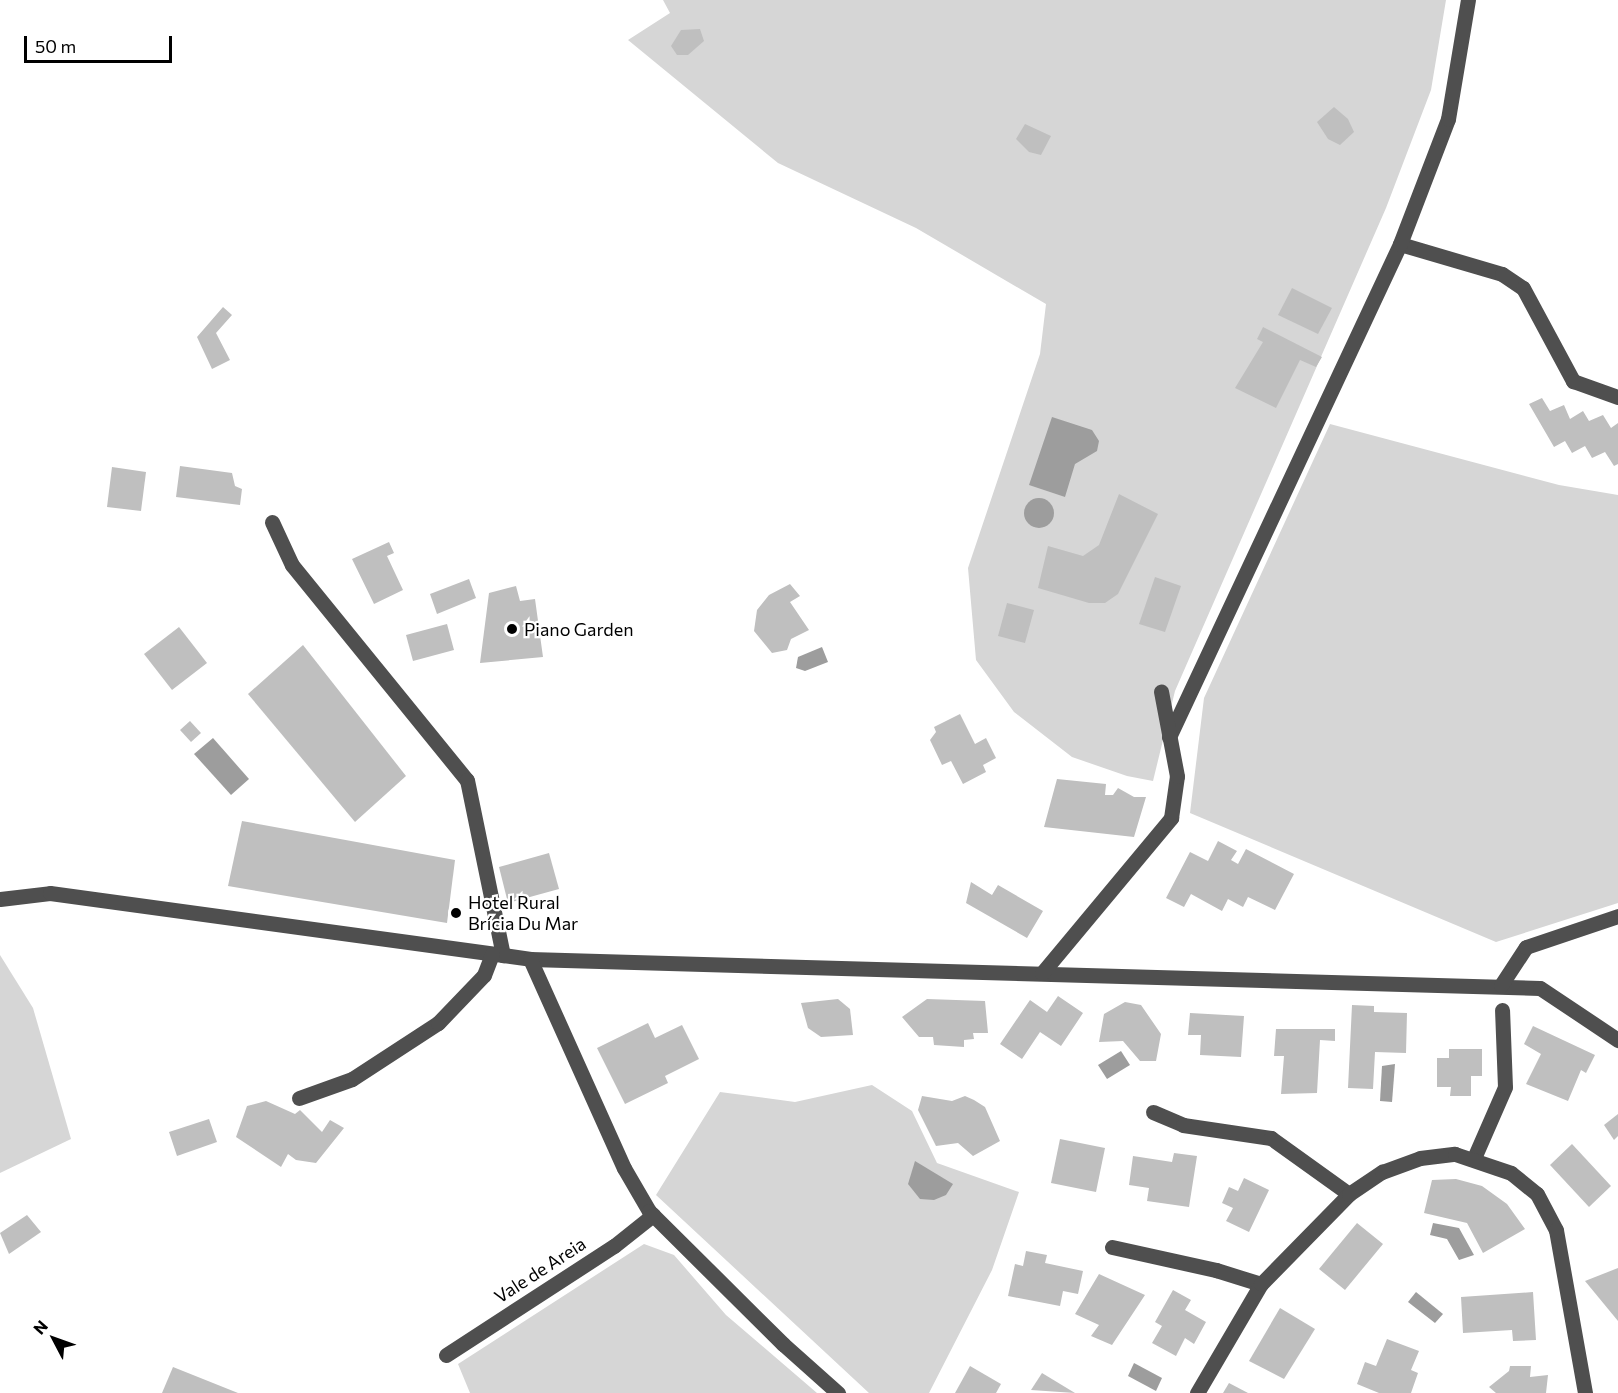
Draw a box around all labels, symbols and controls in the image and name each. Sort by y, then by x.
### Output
scale bar [27,24,176,62]
text: 50 m [35,35,76,57]
place label: Piano Garden [524,618,634,640]
marker: Piano Garden [505,622,519,636]
place label: Hotel Rural Brícia Du Mar [468,892,578,934]
marker: Hotel Rural Brícia Du Mar [449,906,463,920]
street label: Vale de Areia [490,1232,590,1308]
north arrow [24,1309,84,1369]
text: N [29,1316,51,1338]

